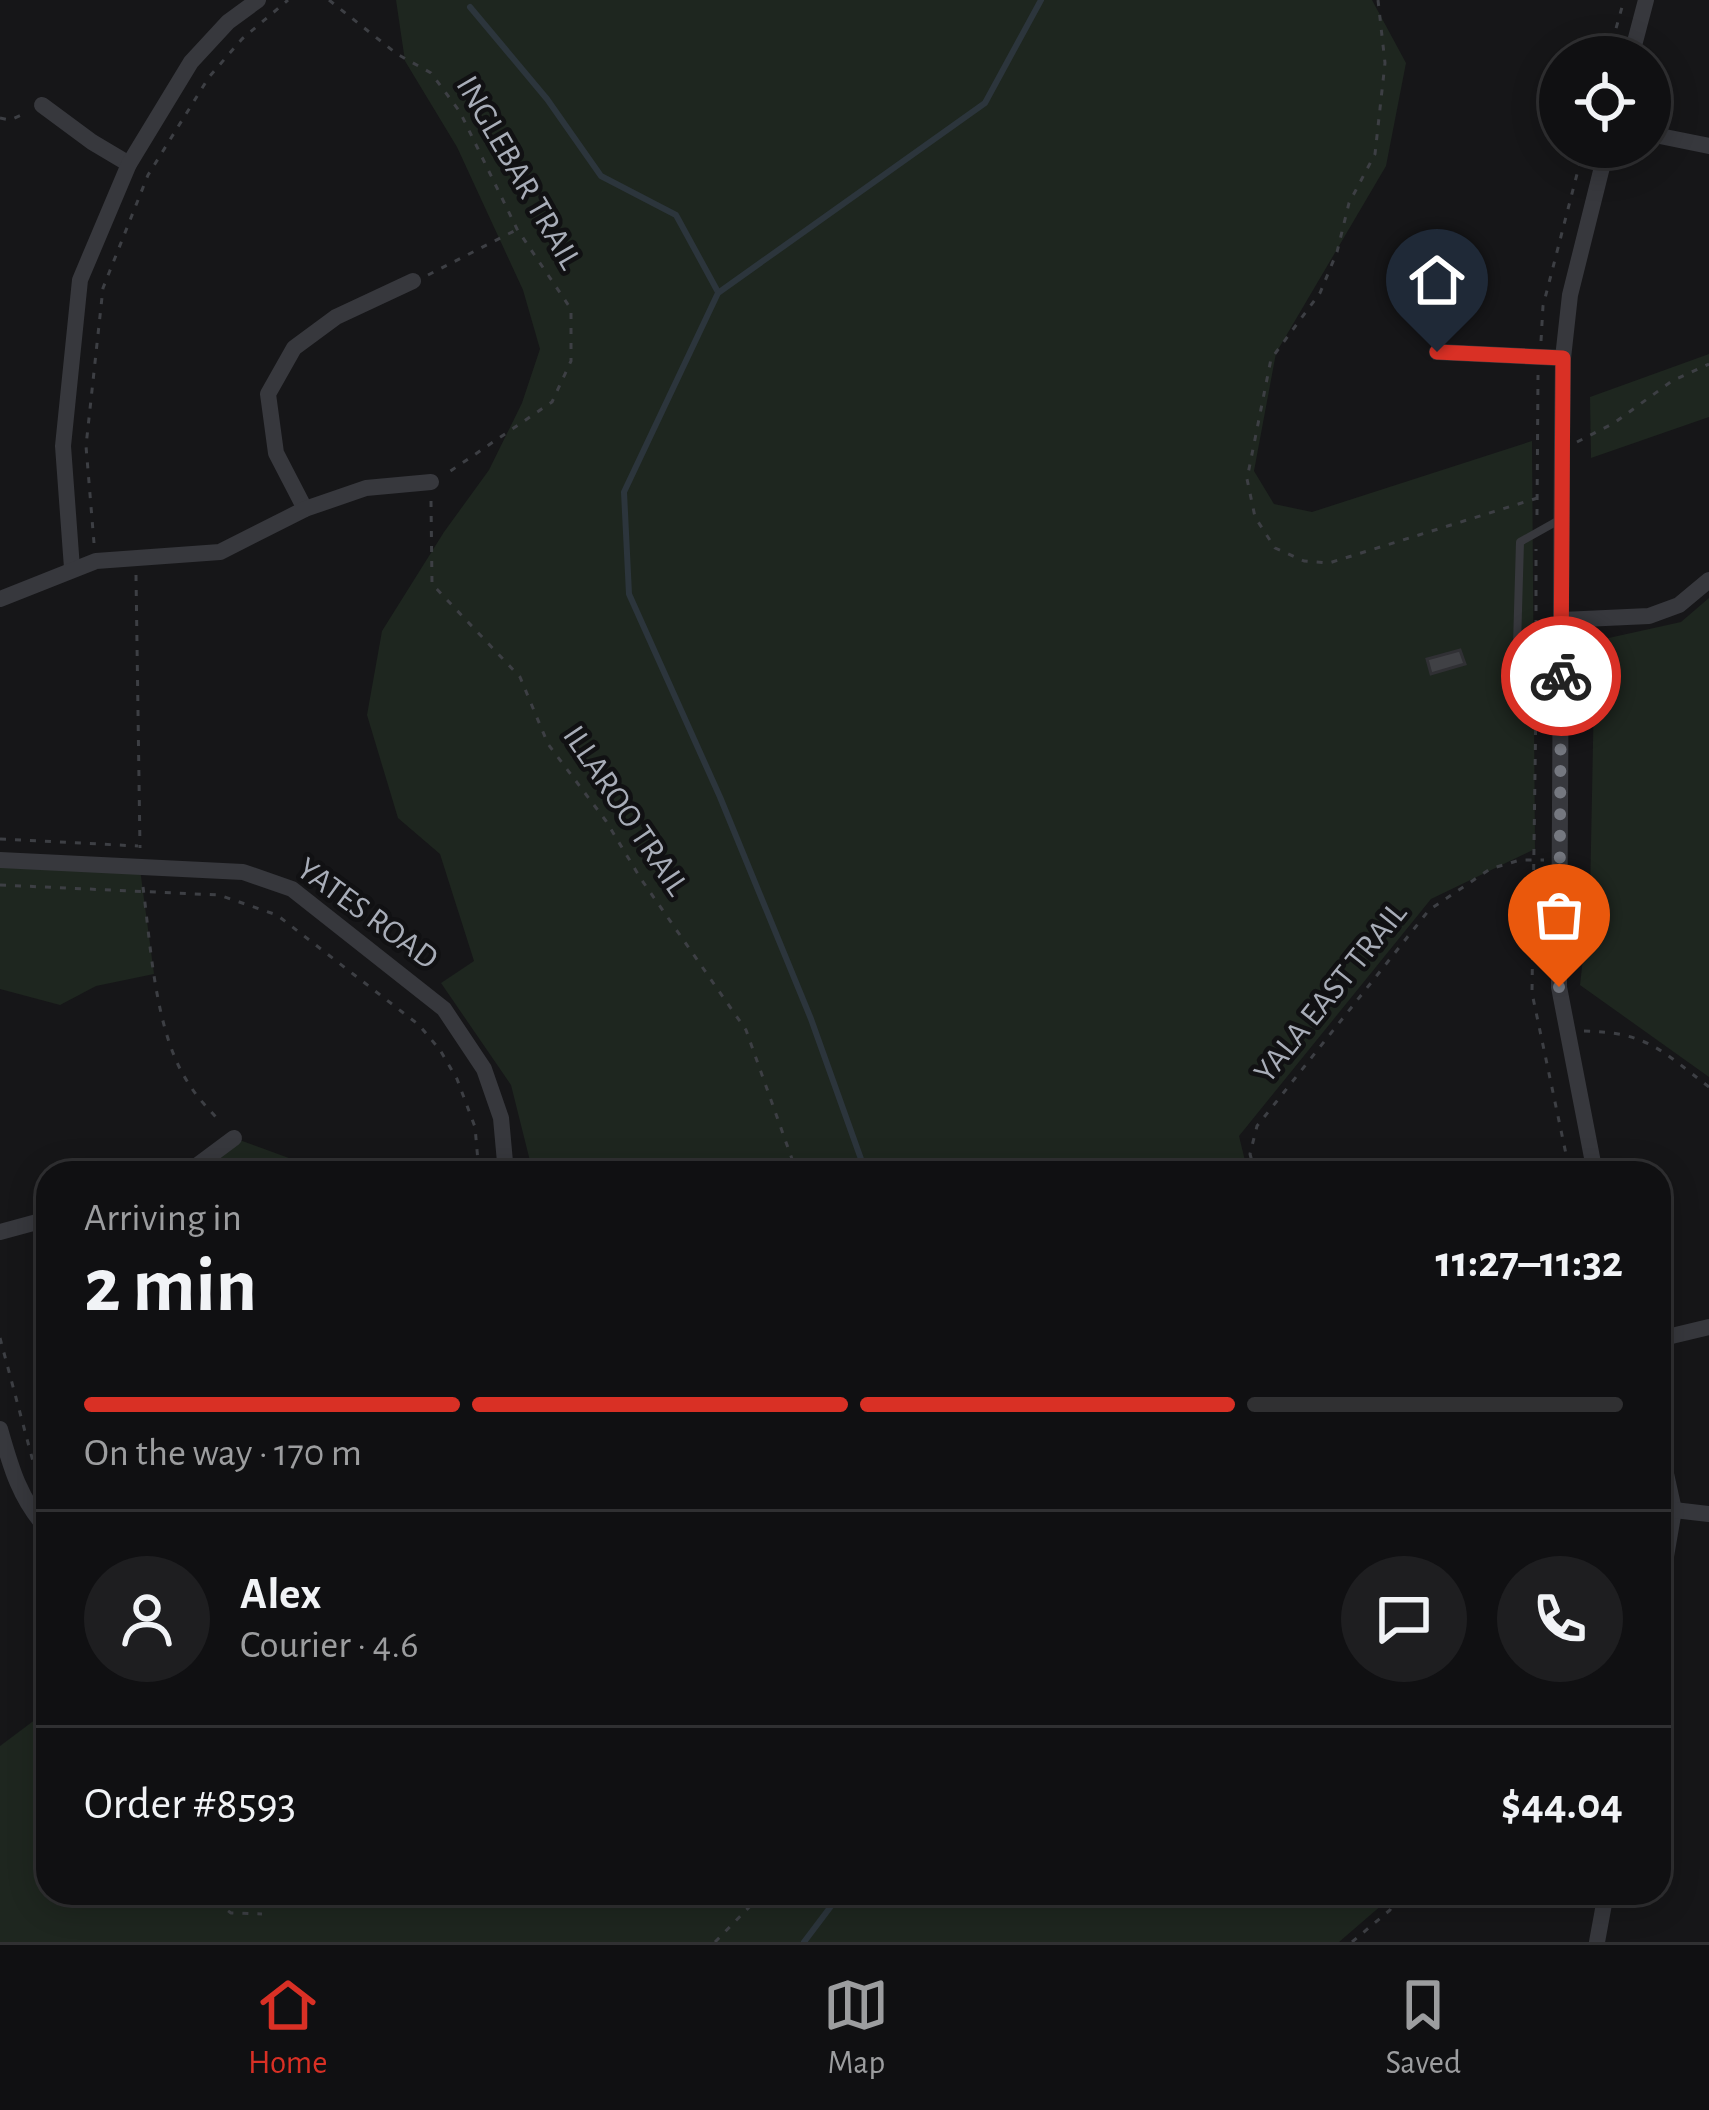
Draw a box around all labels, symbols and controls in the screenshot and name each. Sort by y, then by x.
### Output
map controls [1539,36,1671,168]
button: locate [1539,36,1671,168]
street label: INGLEBAR TRAIL [449,71,587,275]
pin [1386,229,1488,352]
icon: home [1404,247,1470,313]
courier [1501,616,1621,736]
icon: bike [1528,643,1594,709]
street label: ILLAROO TRAIL [556,720,694,902]
street label: YATES ROAD [291,852,443,976]
pin [1508,864,1610,987]
icon: bag [1526,882,1592,948]
street label: YALA EAST TRAIL [1249,897,1414,1089]
text: Arriving in [84,1199,242,1238]
text: 11:27–11:32 [1436,1240,1623,1285]
text: 2 min [84,1248,257,1326]
text: On the way · 170 m [84,1434,362,1473]
button: person [84,1556,210,1682]
button: chat [1341,1556,1467,1682]
button: phone [1497,1556,1623,1682]
text: Alex [240,1572,321,1617]
text: Courier · 4.6 [240,1626,419,1665]
text: Order #8593 [84,1782,296,1827]
text: $44.04 [1501,1782,1623,1827]
tab: Home [248,1972,327,2084]
tab: Map [823,1972,889,2084]
tab: Saved [1385,1972,1461,2084]

